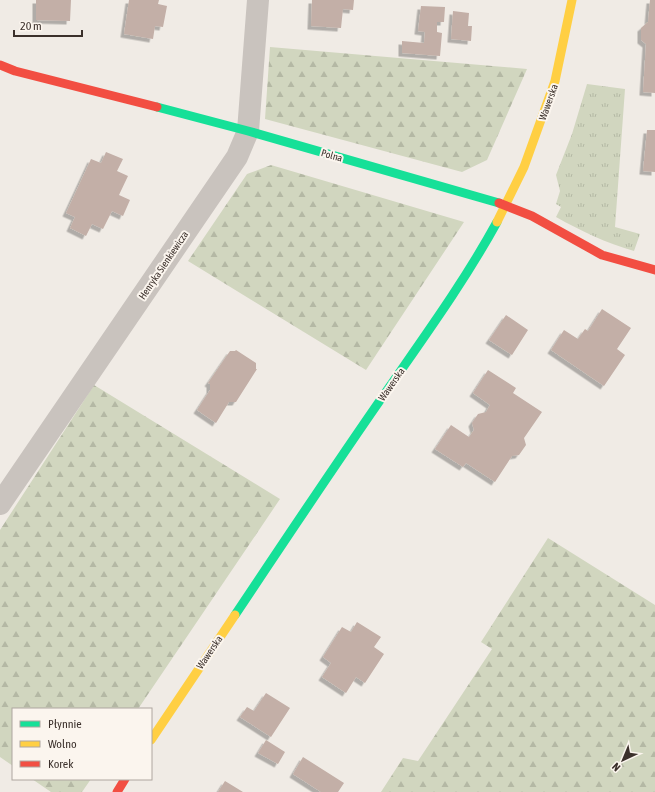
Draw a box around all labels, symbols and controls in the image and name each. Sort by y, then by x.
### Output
scale bar [14,12,82,38]
text: 20 m [20,19,42,33]
street label: Wawerska [537,82,560,122]
street label: Polna [320,147,344,164]
street label: Henryka Sienkiewicza [137,229,190,301]
street label: Wawerska [376,365,407,403]
street label: Wawerska [194,633,225,671]
legend [12,708,152,780]
text: Płynnie [48,717,82,731]
text: Wolno [48,737,77,751]
north arrow [603,740,643,780]
text: Korek [48,757,74,771]
text: N [610,761,623,774]

